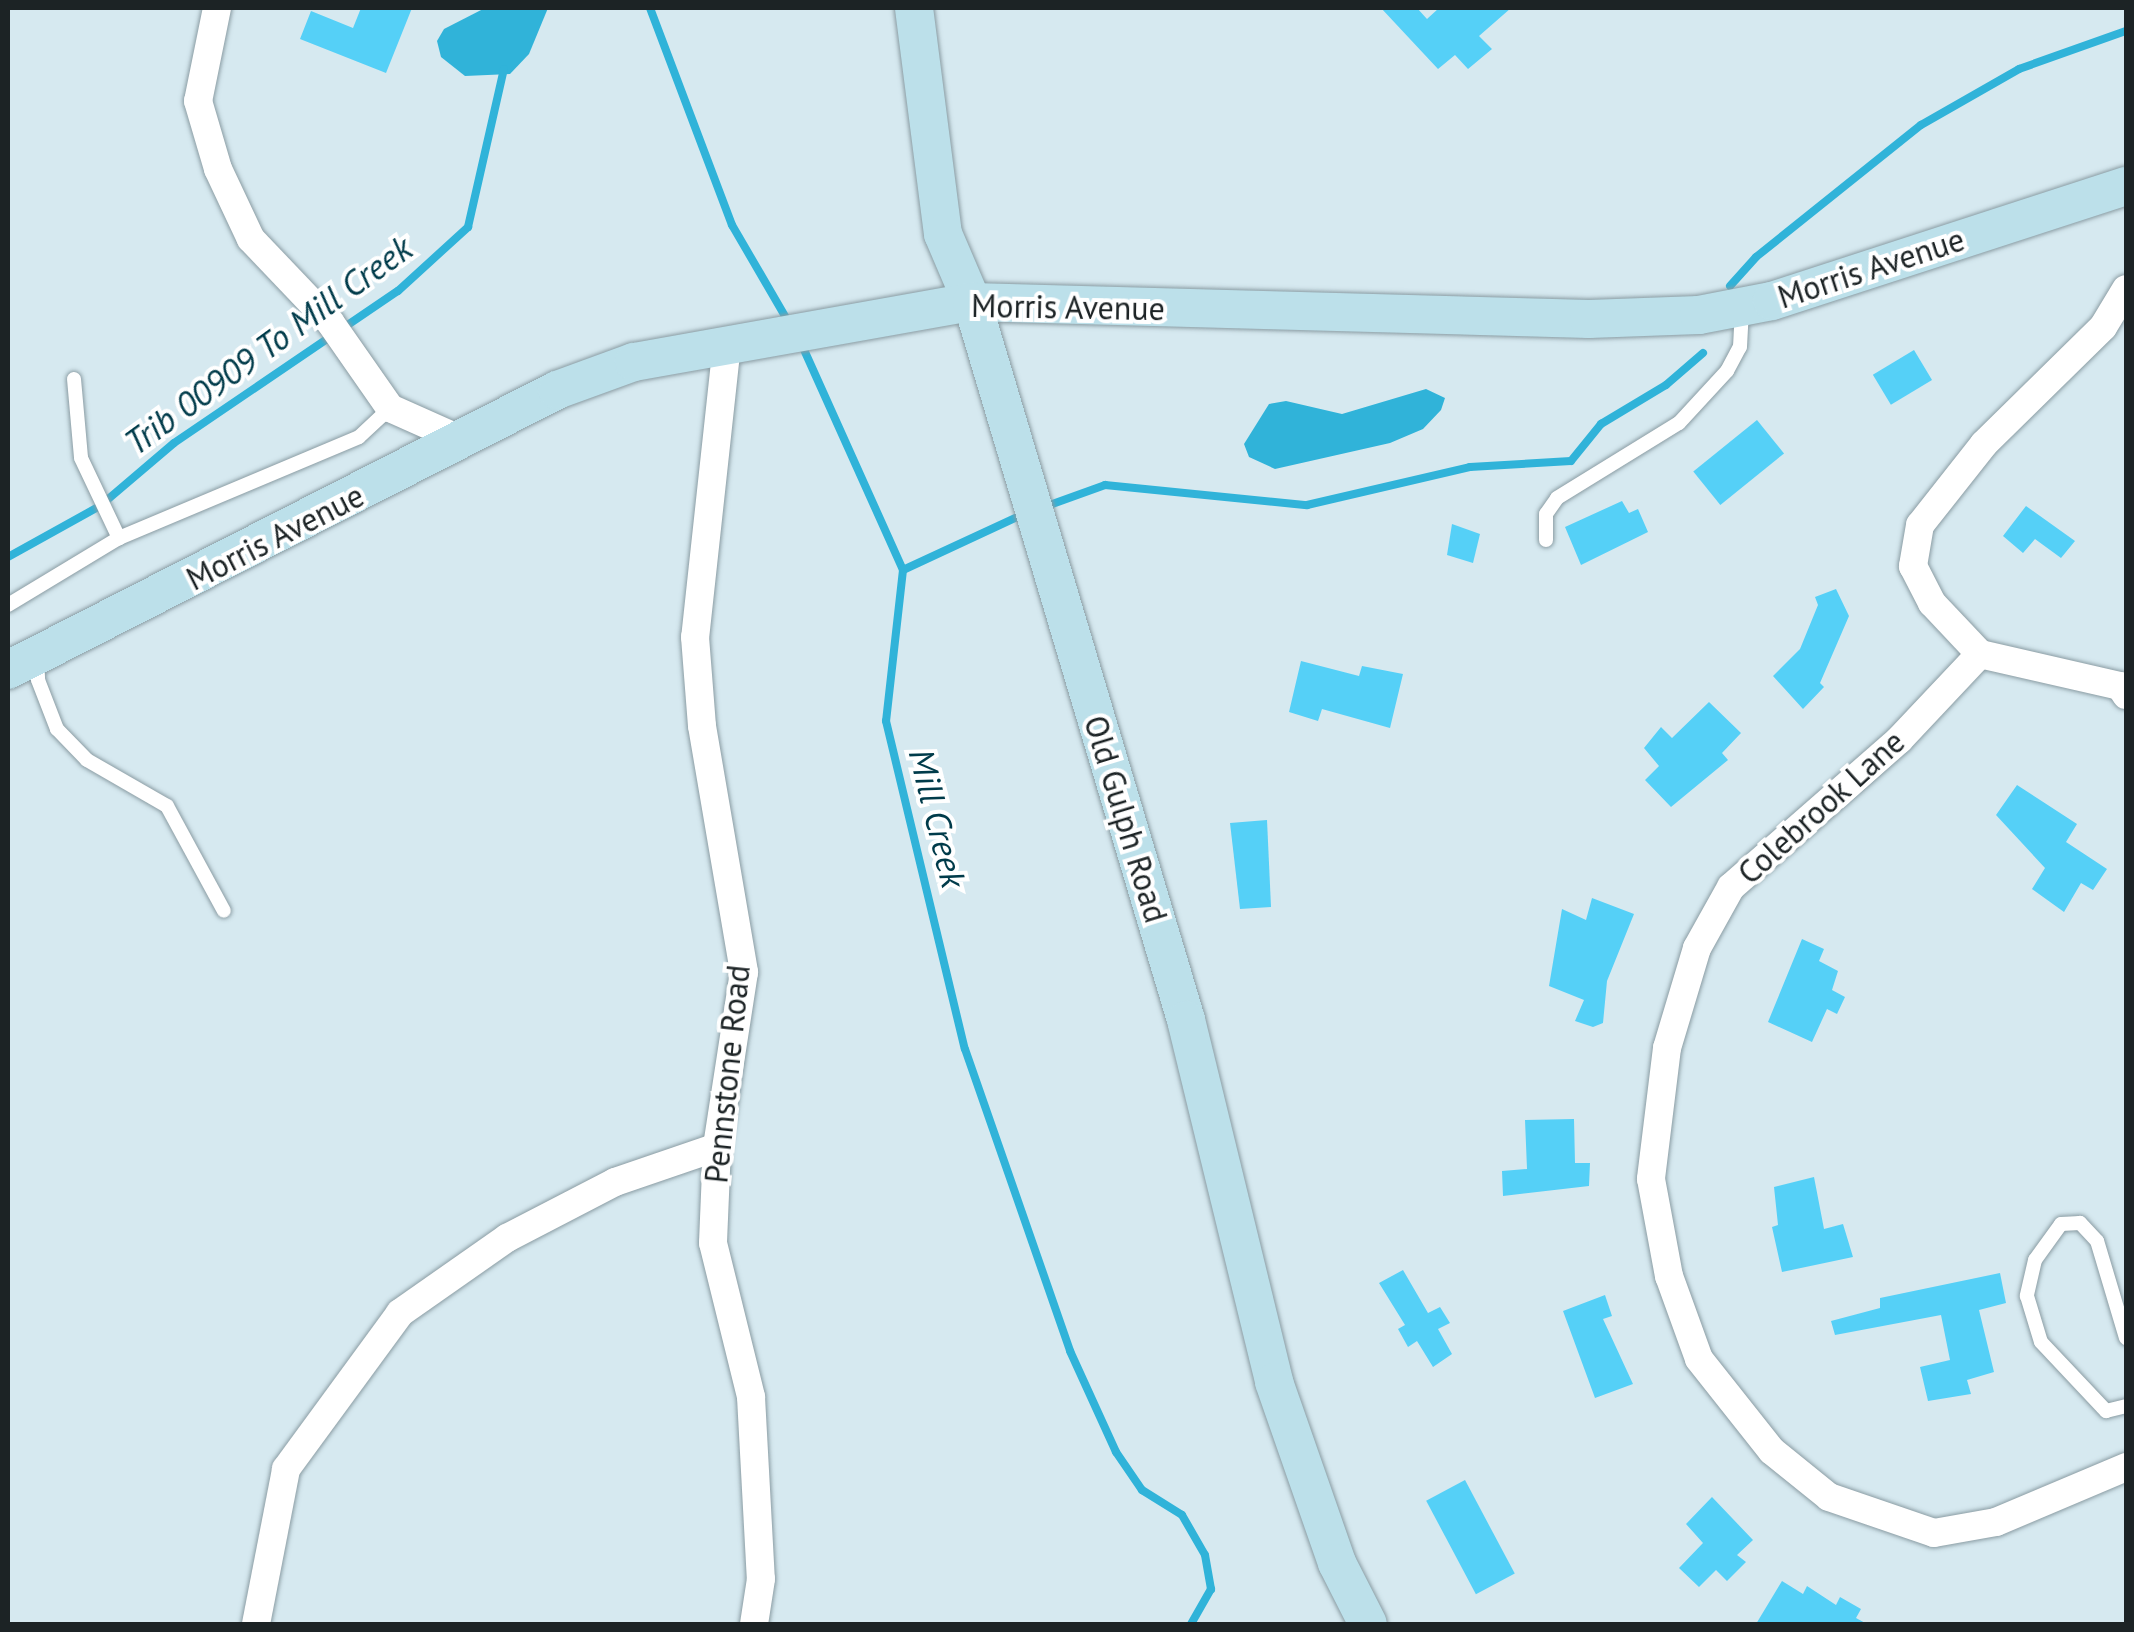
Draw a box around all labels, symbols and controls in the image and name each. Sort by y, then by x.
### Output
street label: Morris Avenue [1772,220,1970,316]
water label: Trib 00909 To Mill Creek [116,226,420,464]
street label: Morris Avenue [970,286,1166,328]
street label: Morris Avenue [180,476,370,598]
street label: Old Gulph Road [1076,711,1176,927]
street label: Colebrook Lane [1729,722,1913,892]
water label: Mill Creek [901,744,975,892]
street label: Pennstone Road [696,963,758,1185]

